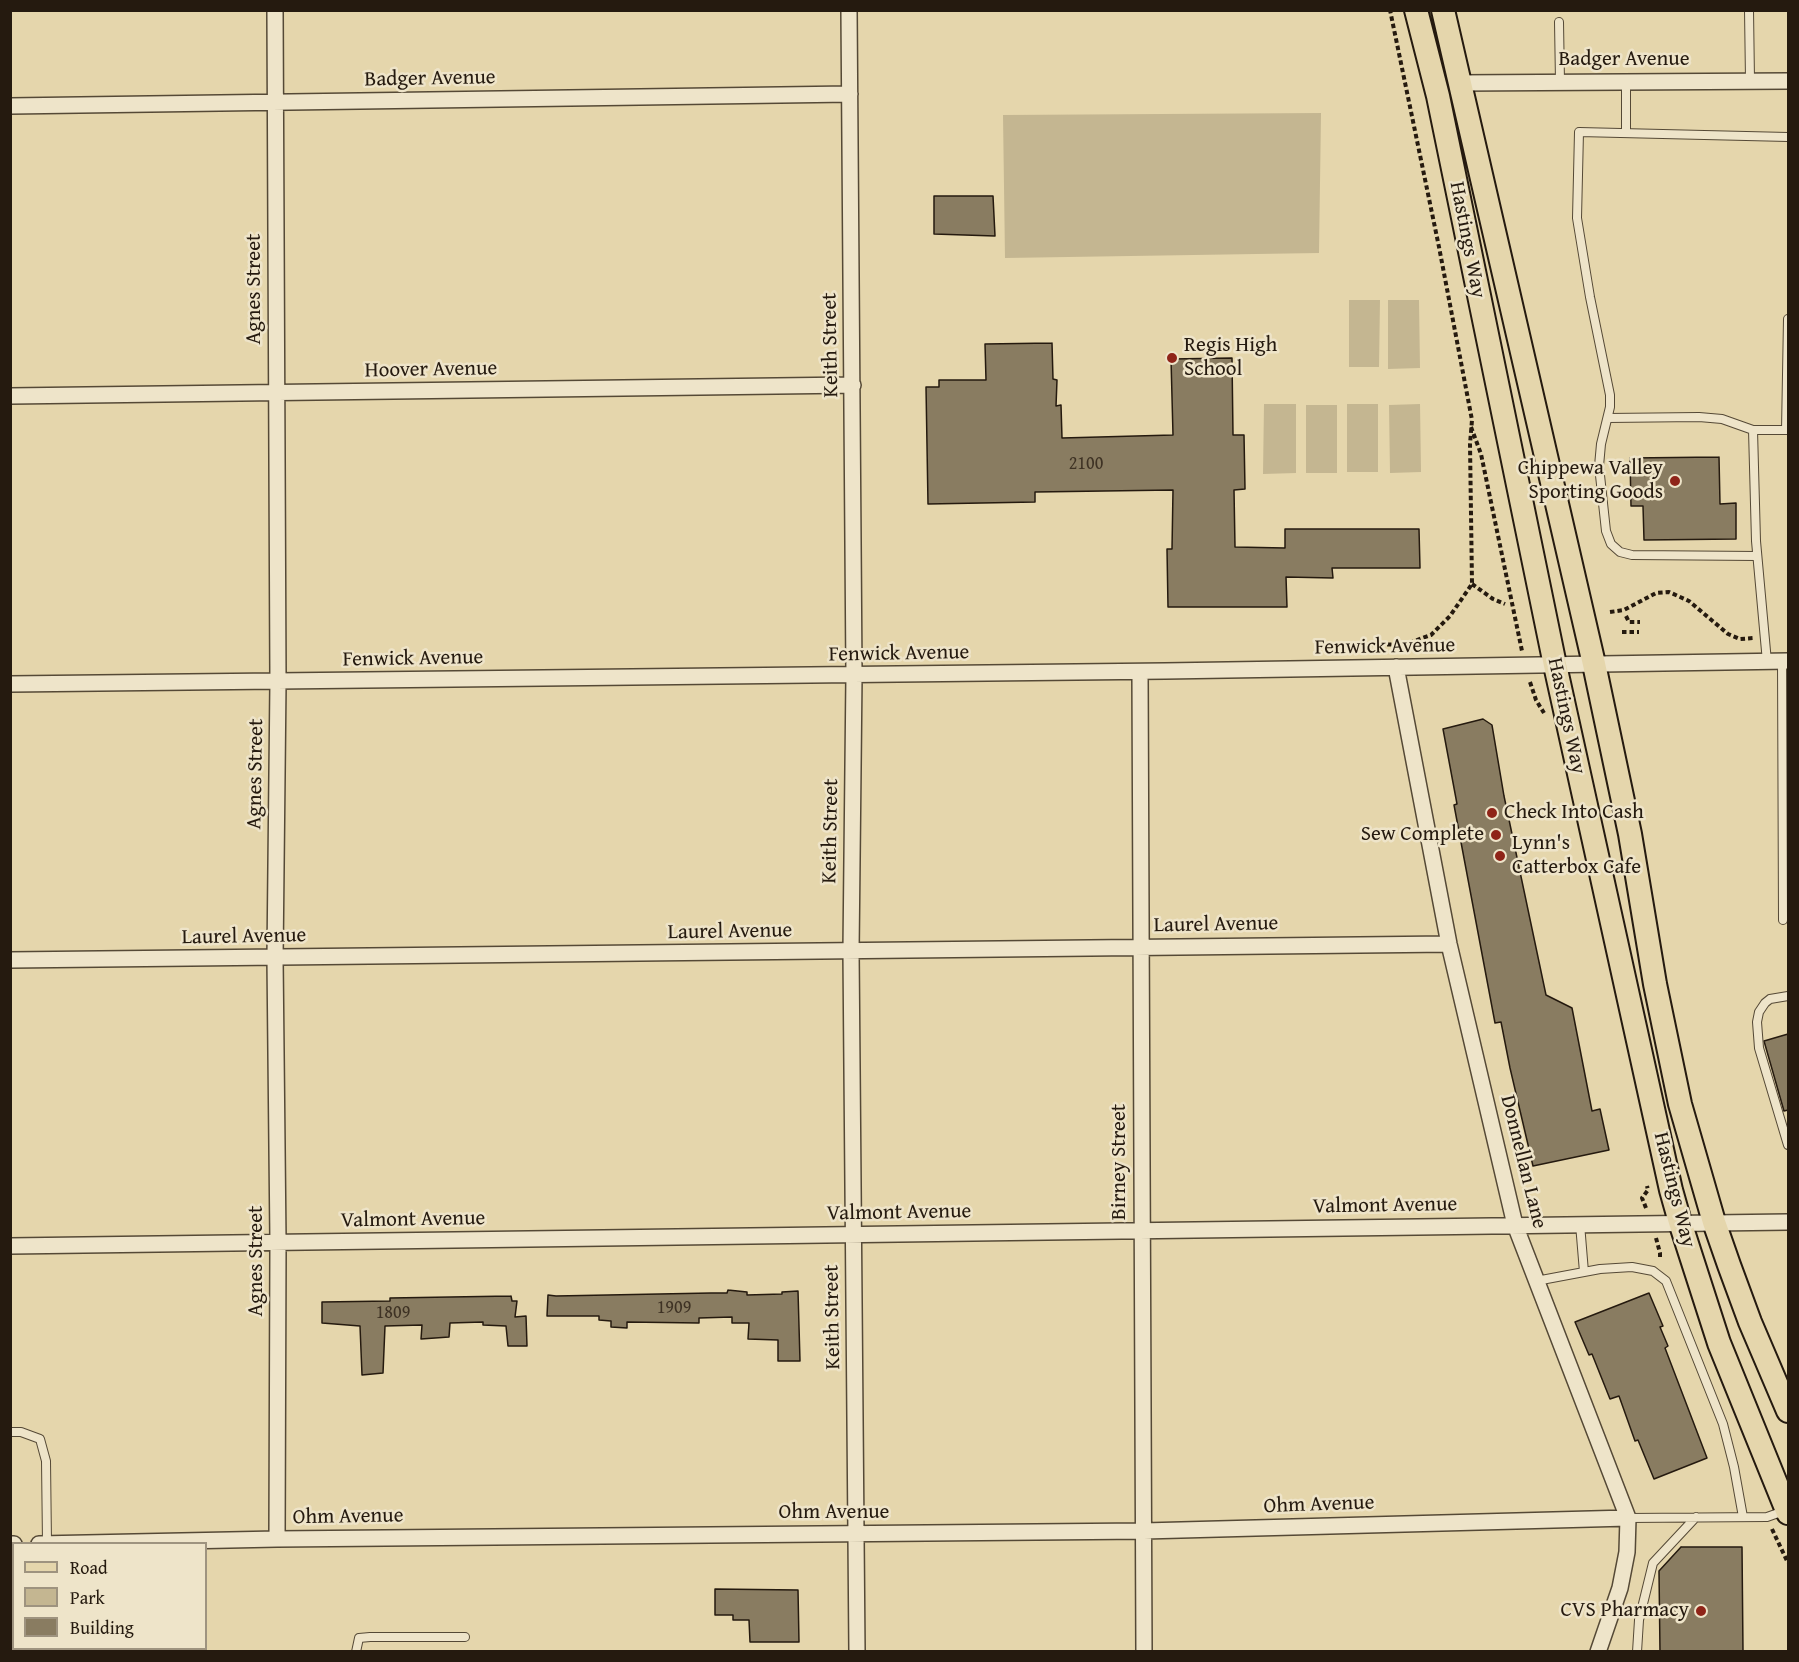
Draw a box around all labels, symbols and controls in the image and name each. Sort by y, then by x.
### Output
street label: Badger Avenue [1558,47,1690,73]
street label: Badger Avenue [364,65,496,93]
street label: Hastings Way [1443,180,1491,300]
street label: Agnes Street [242,234,268,344]
street label: Keith Street [817,292,845,398]
place label: Regis High School [1184,333,1277,383]
marker: Regis High School [1165,351,1179,365]
street label: Hoover Avenue [365,356,497,384]
house number: 2100 [1069,453,1103,475]
place label: Chippewa Valley Sporting Goods [1518,456,1663,506]
marker: Chippewa Valley Sporting Goods [1668,474,1682,488]
street label: Fenwick Avenue [1314,633,1456,661]
street label: Fenwick Avenue [828,640,970,668]
street label: Fenwick Avenue [342,645,484,673]
street label: Hastings Way [1541,656,1591,776]
street label: Agnes Street [242,718,270,830]
street label: Keith Street [817,778,845,884]
place label: Check Into Cash [1504,800,1644,826]
marker: Check Into Cash [1485,806,1499,820]
place label: Sew Complete [1361,822,1484,848]
marker: Sew Complete [1489,828,1503,842]
place label: Lynn's Catterbox Cafe [1512,831,1641,881]
marker: Lynn's Catterbox Cafe [1493,849,1507,863]
street label: Laurel Avenue [1153,911,1279,939]
street label: Laurel Avenue [667,918,793,946]
street label: Laurel Avenue [181,923,307,951]
street label: Donnellan Lane [1494,1093,1552,1231]
street label: Birney Street [1107,1104,1133,1220]
street label: Hastings Way [1647,1130,1701,1250]
street label: Valmont Avenue [1313,1192,1457,1220]
street label: Valmont Avenue [827,1199,971,1227]
street label: Agnes Street [244,1206,270,1316]
street label: Valmont Avenue [341,1206,485,1234]
street label: Keith Street [819,1264,847,1370]
house number: 1909 [657,1297,691,1319]
house number: 1809 [376,1302,410,1324]
street label: Ohm Avenue [1263,1490,1375,1520]
street label: Ohm Avenue [779,1500,889,1526]
street label: Ohm Avenue [292,1503,404,1531]
legend [12,1542,207,1650]
text: Road [70,1554,108,1581]
text: Park [70,1584,105,1611]
place label: CVS Pharmacy [1560,1598,1689,1624]
marker: CVS Pharmacy [1694,1604,1708,1618]
text: Building [70,1614,134,1641]

